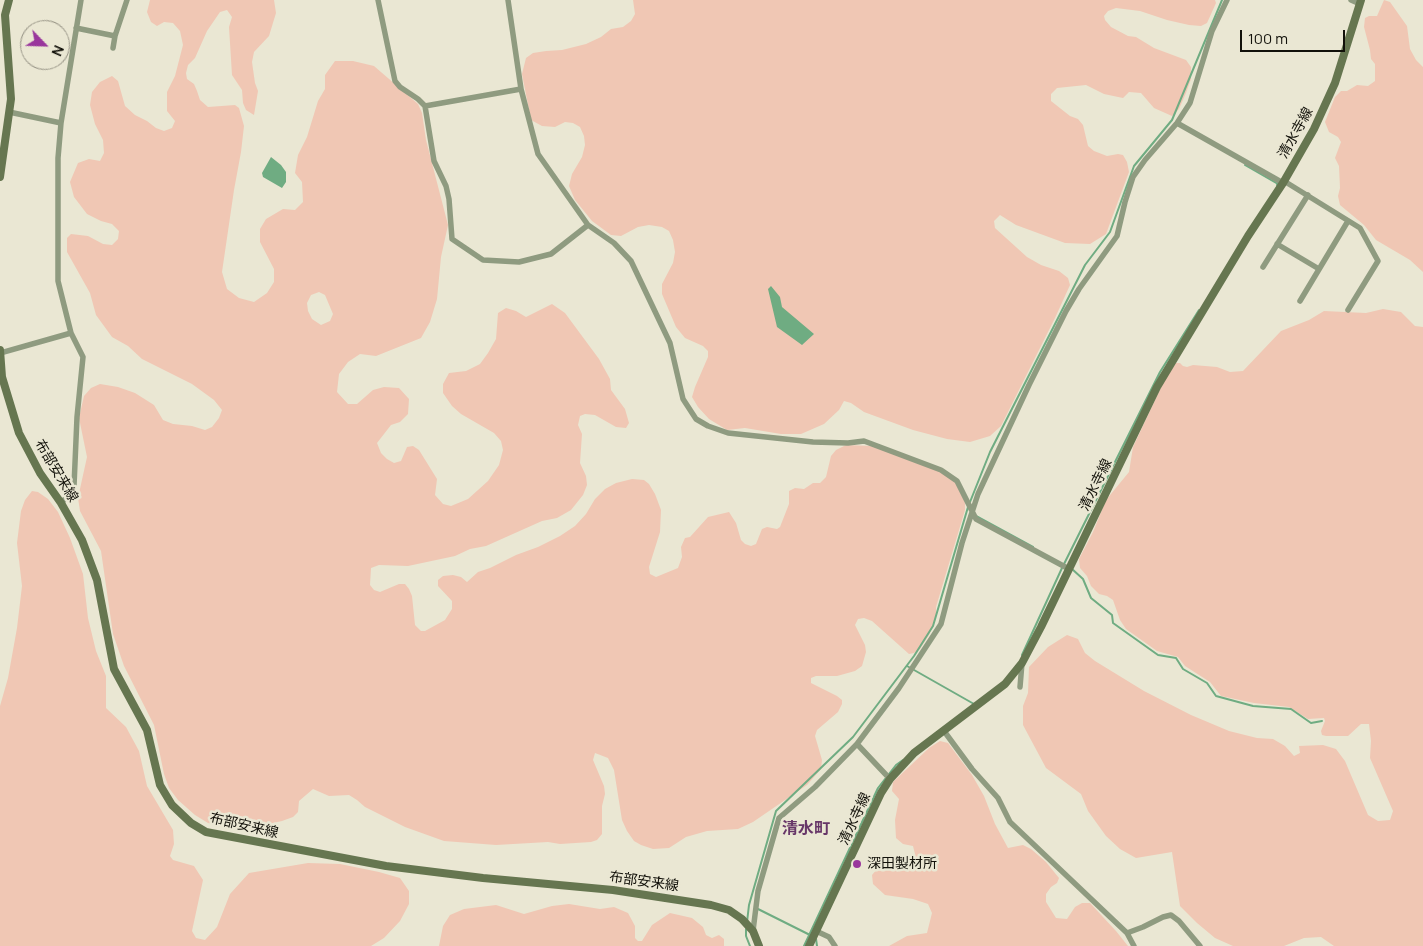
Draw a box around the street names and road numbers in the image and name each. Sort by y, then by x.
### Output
street label: 清水寺線 [1275,104,1317,162]
street label: 布部安来線 [31,437,81,505]
street label: 清水寺線 [1076,456,1116,514]
street label: 清水寺線 [836,790,874,848]
street label: 布部安来線 [208,810,280,842]
street label: 布部安来線 [608,869,680,895]

